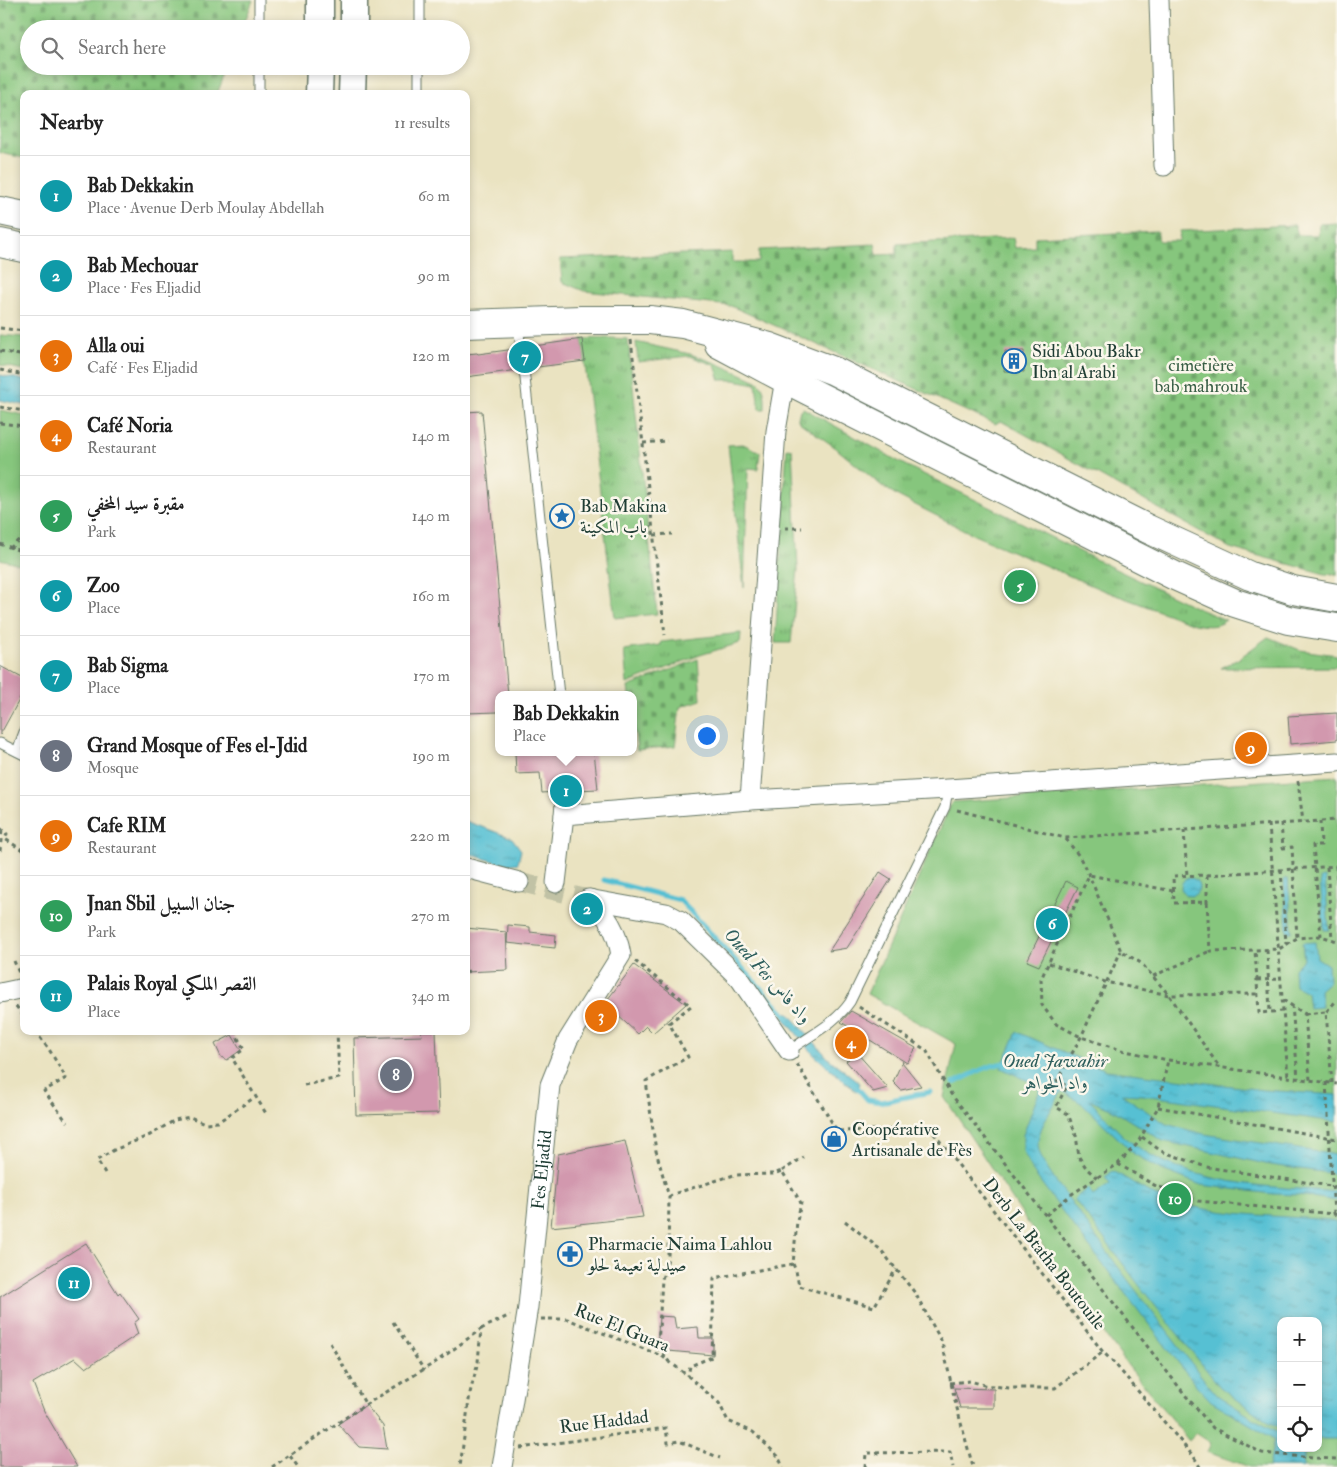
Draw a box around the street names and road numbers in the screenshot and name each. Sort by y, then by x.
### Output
street label: Fes Eljadid [526,1129,557,1211]
street label: Derb La Btatha Boutouile [977,1173,1111,1335]
street label: Rue El Guara [571,1298,674,1358]
street label: Rue Haddad [558,1405,650,1439]

